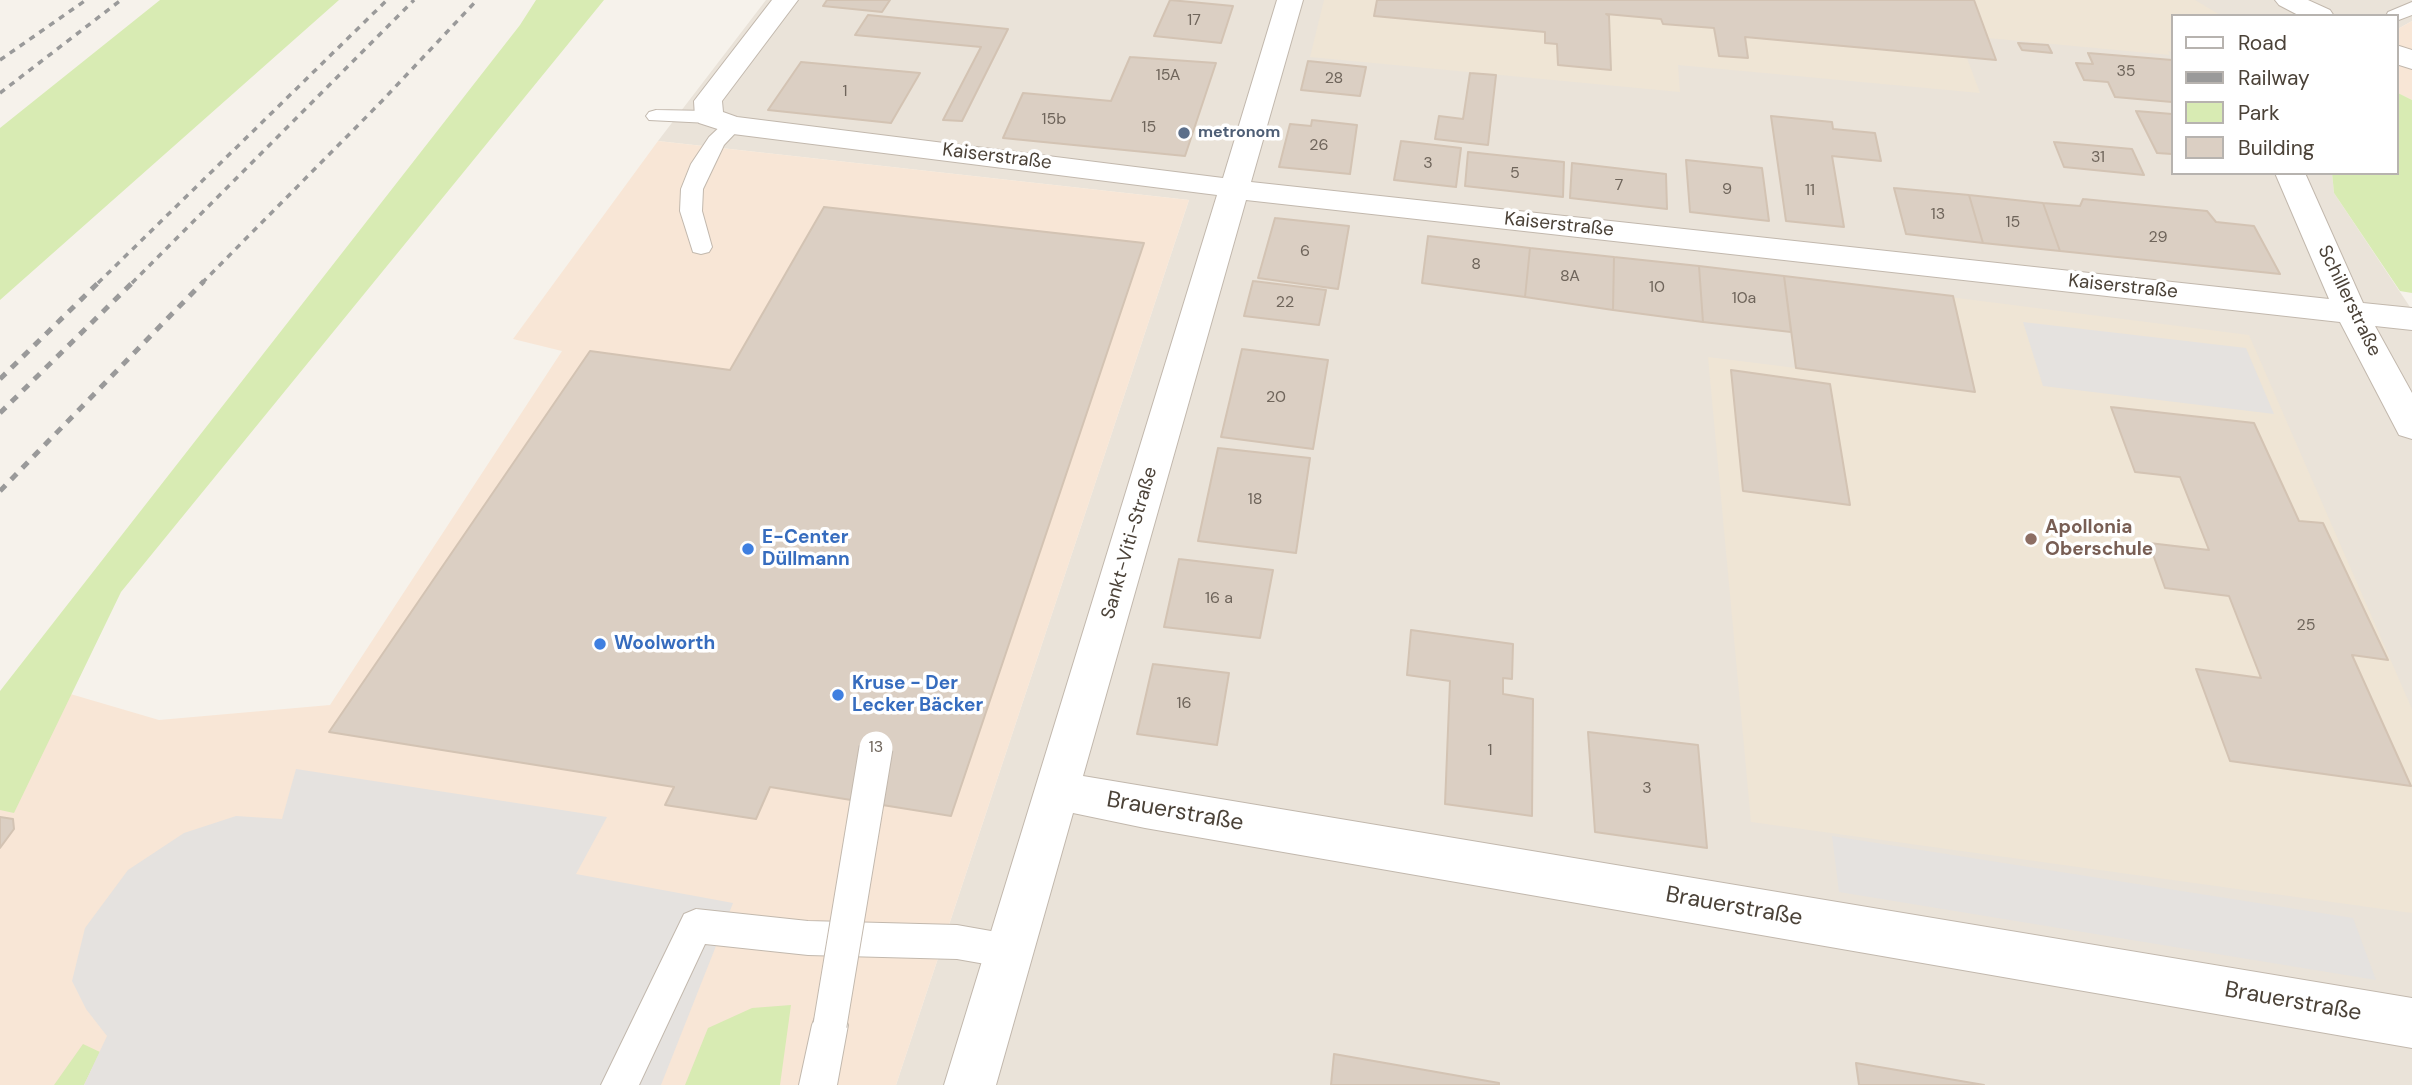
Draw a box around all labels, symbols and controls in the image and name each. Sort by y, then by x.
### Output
house number: 17 [1187,11,1201,31]
legend [2170,14,2398,175]
text: Road [2238,29,2287,57]
house number: 35 [2116,62,2136,82]
text: Railway [2238,64,2310,92]
house number: 15A [1156,66,1180,86]
house number: 28 [1325,69,1343,89]
house number: 1 [843,82,847,102]
text: Park [2238,99,2279,127]
house number: 15b [1042,110,1066,130]
house number: 15 [1142,118,1156,138]
place label: metronom [1198,123,1280,143]
marker: metronom [1176,125,1192,141]
text: Building [2238,134,2314,162]
house number: 26 [1309,136,1329,156]
street label: Kaiserstraße [941,139,1053,175]
house number: 31 [2091,148,2105,168]
house number: 3 [1423,154,1433,174]
house number: 5 [1510,164,1520,184]
house number: 7 [1615,176,1623,196]
house number: 9 [1722,180,1732,200]
house number: 11 [1805,181,1815,201]
house number: 13 [1931,205,1945,225]
street label: Kaiserstraße [1503,208,1615,242]
house number: 15 [2006,213,2020,233]
house number: 29 [2148,228,2168,248]
house number: 6 [1300,242,1310,262]
street label: Schillerstraße [2312,242,2386,360]
house number: 8 [1471,255,1481,275]
house number: 8A [1560,267,1580,287]
street label: Kaiserstraße [2067,270,2179,304]
house number: 10 [1649,278,1665,298]
house number: 10a [1732,289,1756,309]
house number: 22 [1276,293,1294,313]
house number: 20 [1266,388,1286,408]
street label: Sankt-Viti-Straße [1097,464,1163,622]
house number: 18 [1248,490,1262,510]
place label: Apollonia Oberschule [2045,517,2153,561]
place label: E-Center Düllmann [762,527,850,571]
marker: Apollonia Oberschule [2023,531,2039,547]
marker: E-Center Düllmann [740,541,756,557]
house number: 16 a [1205,589,1233,609]
house number: 25 [2297,616,2315,636]
place label: Woolworth [614,633,715,655]
marker: Woolworth [592,636,608,652]
place label: Kruse - Der Lecker Bäcker [852,673,983,717]
marker: Kruse - Der Lecker Bäcker [830,687,846,703]
house number: 16 [1176,694,1192,714]
house number: 13 [869,738,883,758]
house number: 1 [1488,741,1492,761]
house number: 3 [1642,779,1652,799]
street label: Brauerstraße [1104,786,1246,838]
street label: Brauerstraße [1663,881,1805,933]
street label: Brauerstraße [2222,976,2364,1028]

